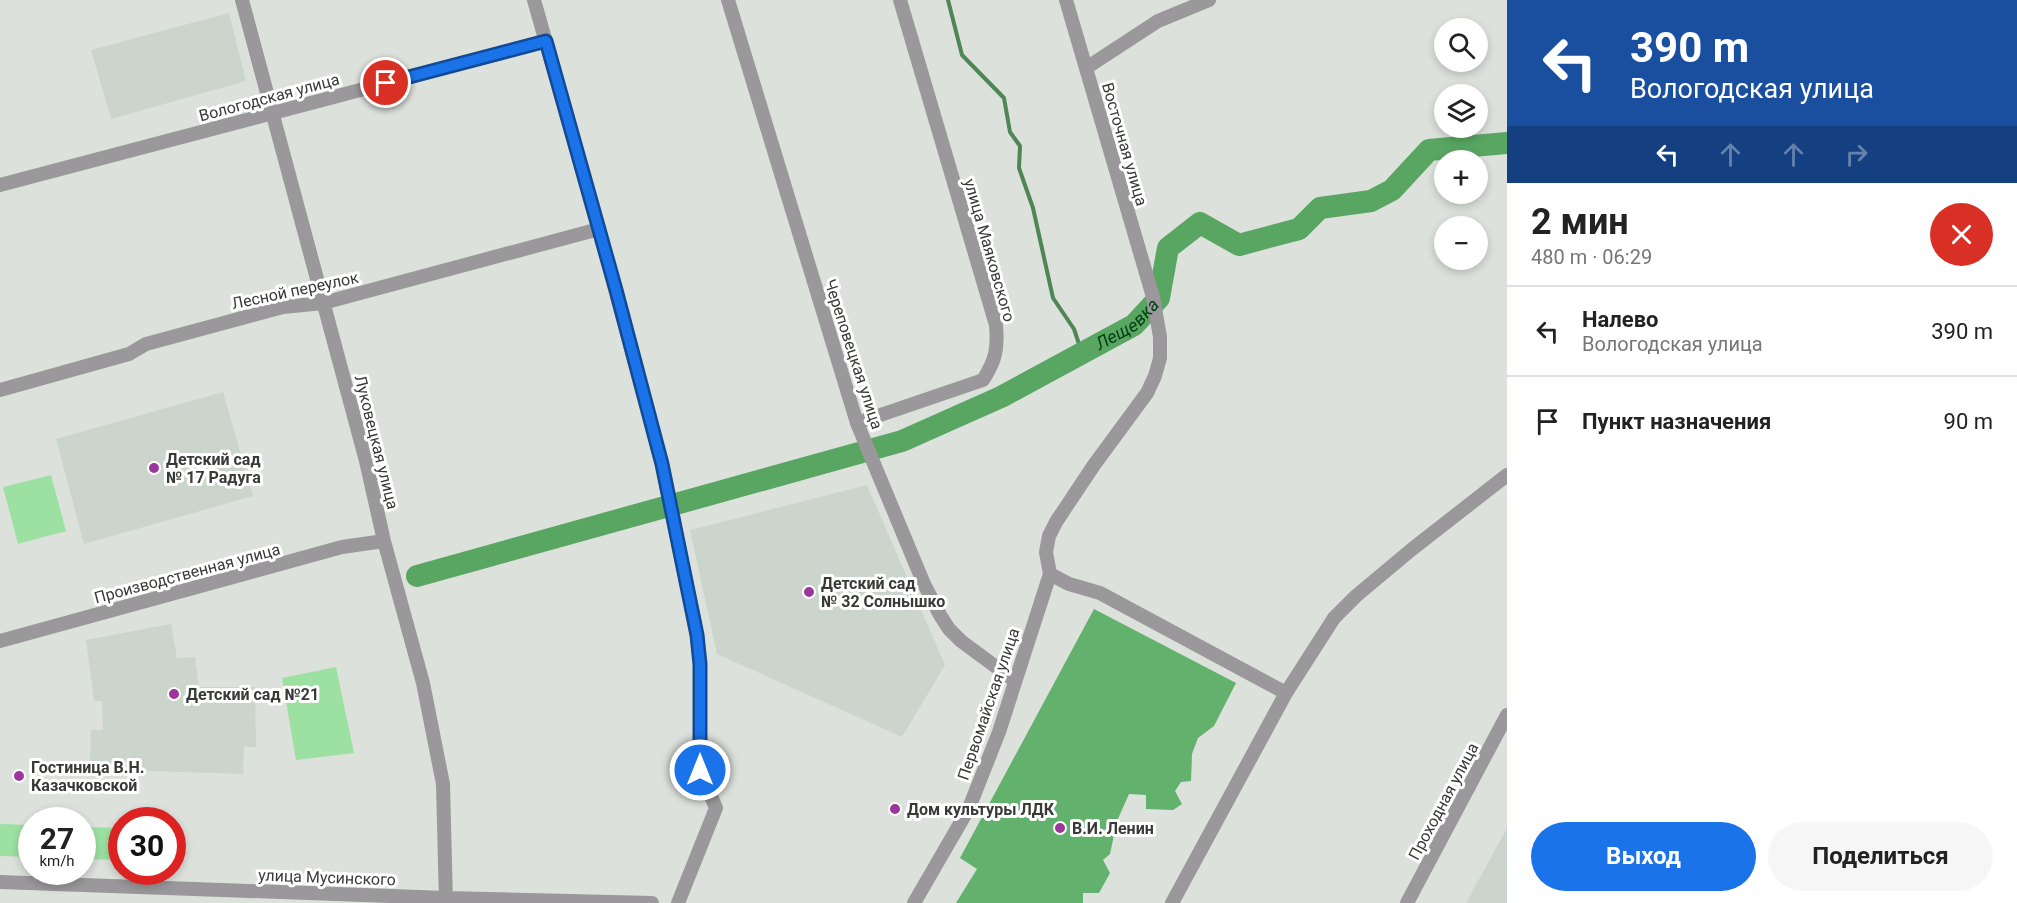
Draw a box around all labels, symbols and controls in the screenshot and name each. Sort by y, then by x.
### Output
map controls [1434,18,1488,270]
button: search [1434,18,1488,72]
text: 390 m [1630,23,1749,72]
icon: left [1531,24,1609,102]
pin [360,57,411,108]
icon: arrive [369,66,402,99]
street label: Вологодская улица [197,70,341,125]
text: Вологодская улица [1630,73,1874,105]
street label: Восточная улица [1098,80,1151,208]
button: layers [1434,84,1488,138]
icon: left [1651,138,1684,171]
icon: ahead [1714,138,1747,171]
icon: ahead [1777,138,1810,171]
icon: right [1840,138,1873,171]
button: + [1434,150,1488,204]
street label: улица Маяковского [960,176,1019,324]
text: 2 мин [1531,201,1629,243]
button: close [1930,203,1993,266]
button: − [1434,216,1488,270]
text: 480 m · 06:29 [1531,245,1652,269]
street label: Лесной переулок [230,268,361,313]
street label: Череповецкая улица [820,277,887,431]
water label: Лещевка [1091,294,1163,354]
text: Налево [1582,307,1659,332]
icon: left [1531,315,1564,348]
text: 390 m [1931,319,1993,344]
text: Вологодская улица [1582,332,1763,356]
street label: Луковецкая улица [351,373,402,511]
icon: arrive [1531,405,1564,438]
text: Пункт назначения [1582,409,1771,434]
text: 90 m [1944,409,1993,434]
place label: Детский сад № 17 Радуга [166,450,261,487]
marker: Детский сад № 17 Радуга [147,461,161,475]
street label: Производственная улица [92,539,282,607]
place label: Детский сад № 32 Солнышко [821,574,945,611]
marker: Детский сад № 32 Солнышко [802,585,816,599]
street label: Первомайская улица [954,626,1023,783]
place label: Детский сад №21 [186,685,319,704]
marker: Детский сад №21 [167,687,181,701]
position arrow [668,738,732,802]
street label: Проходная улица [1405,739,1482,863]
place label: Гостиница В.Н. Казачковской [31,758,144,795]
marker: Гостиница В.Н. Казачковской [12,769,26,783]
place label: Дом культуры ЛДК [907,800,1055,819]
marker: Дом культуры ЛДК [888,802,902,816]
speed limit sign: 30 [108,807,186,885]
place label: В.И. Ленин [1072,819,1154,838]
text: 27 [40,821,74,856]
marker: В.И. Ленин [1053,821,1067,835]
button: Выход [1531,822,1756,891]
button: Поделиться [1768,822,1993,891]
text: km/h [39,852,75,870]
street label: улица Мусинского [258,866,396,889]

